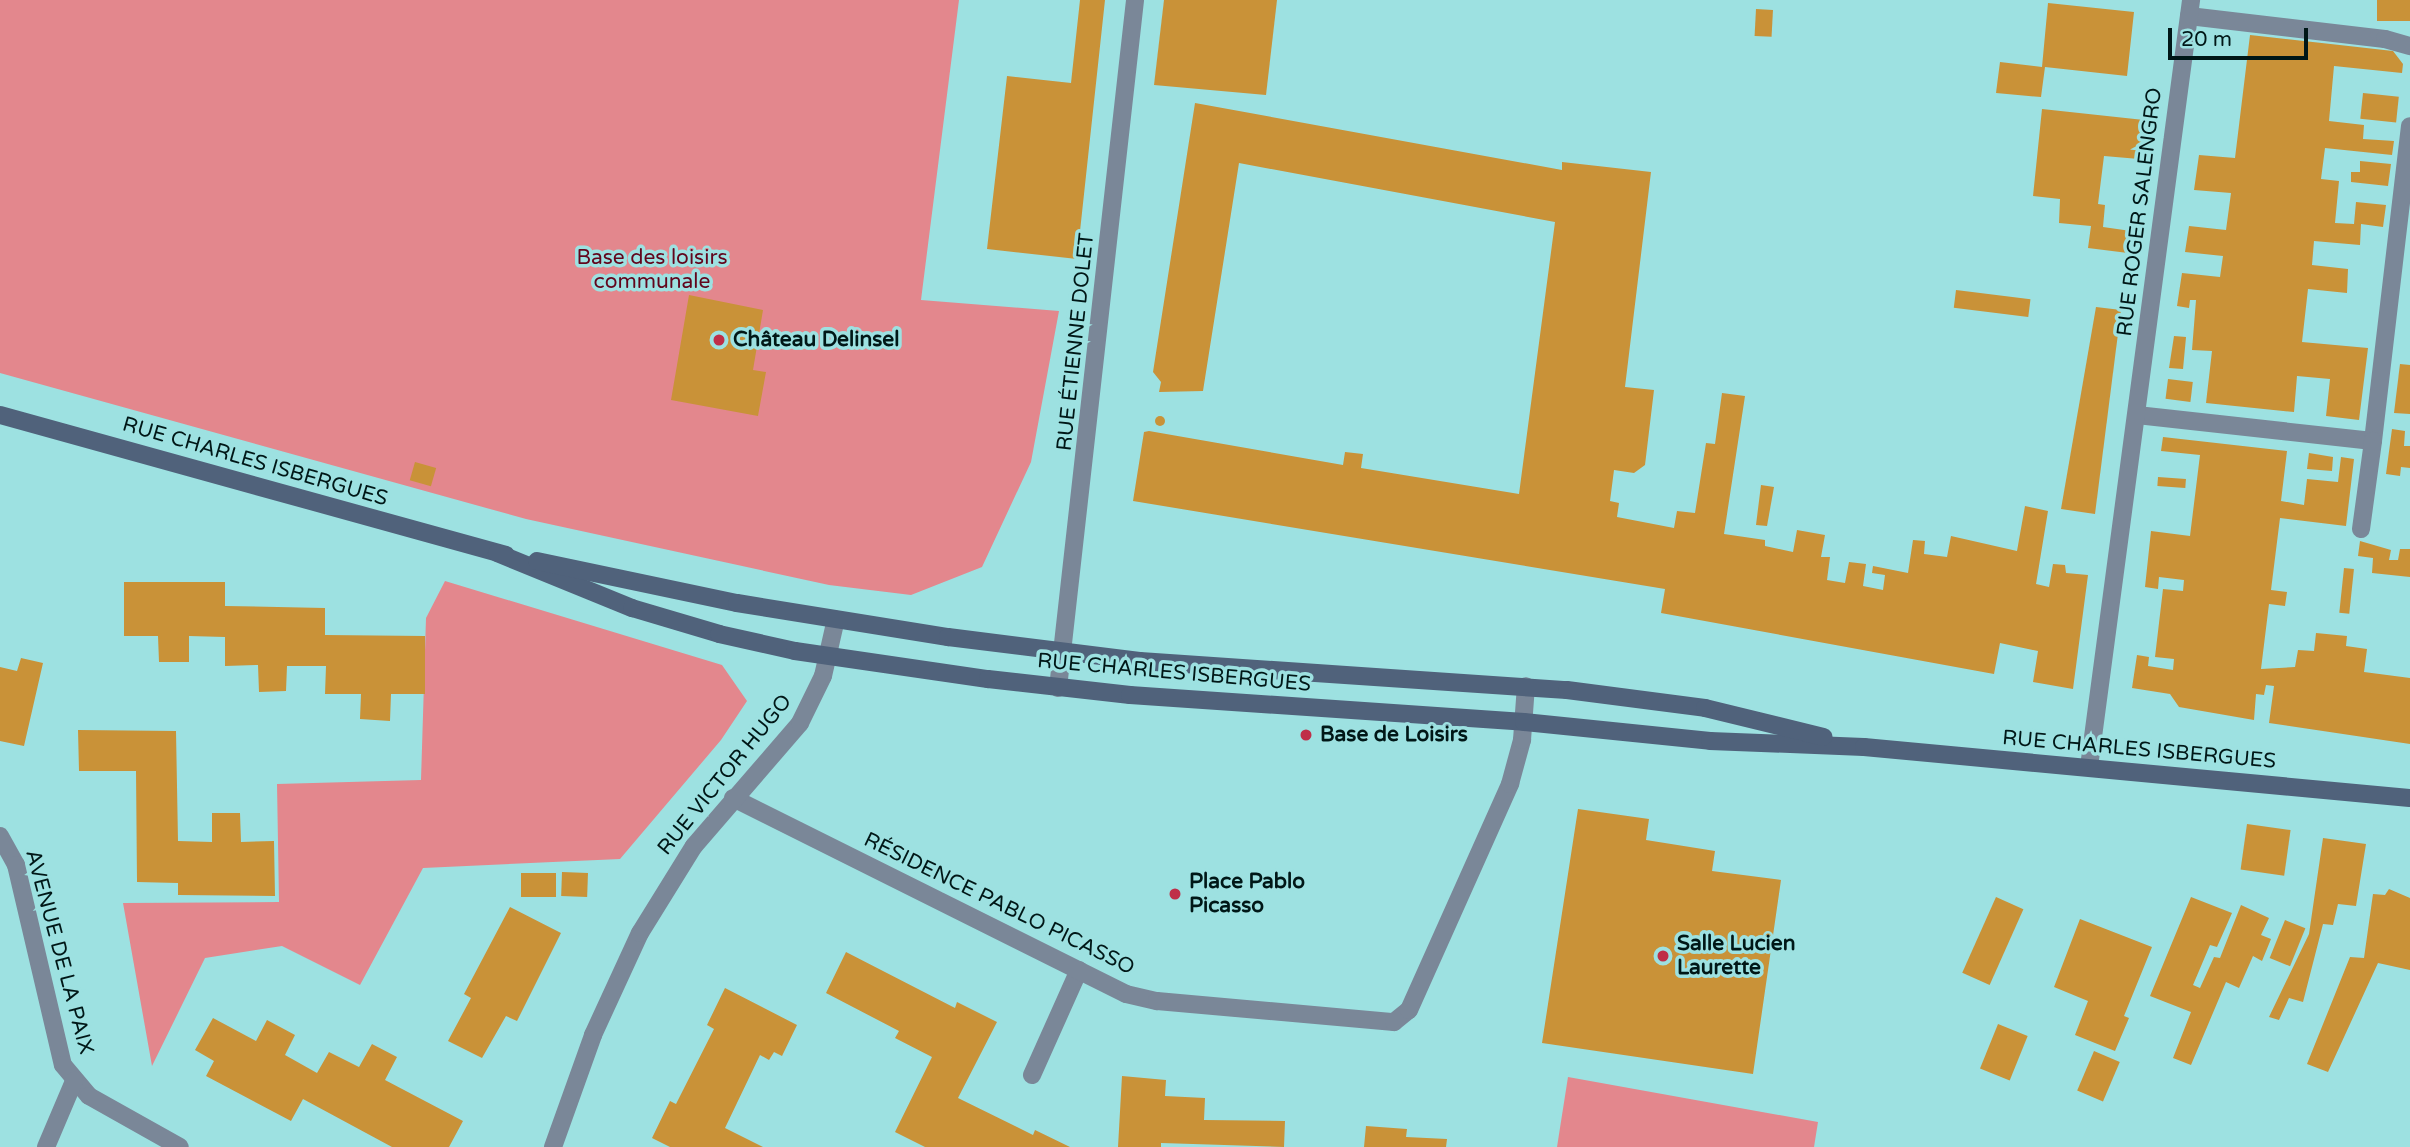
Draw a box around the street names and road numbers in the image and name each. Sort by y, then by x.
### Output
street label: RUE ROGER SALENGRO [2112,86,2168,338]
street label: RUE ÉTIENNE DOLET [1052,232,1100,452]
street label: RUE CHARLES ISBERGUES [120,412,390,512]
street label: RUE CHARLES ISBERGUES [1036,648,1312,698]
street label: RUE VICTOR HUGO [652,690,798,860]
street label: RUE CHARLES ISBERGUES [2001,725,2277,775]
street label: RÉSIDENCE PABLO PICASSO [860,827,1138,981]
street label: AVENUE DE LA PAIX [20,847,98,1057]

